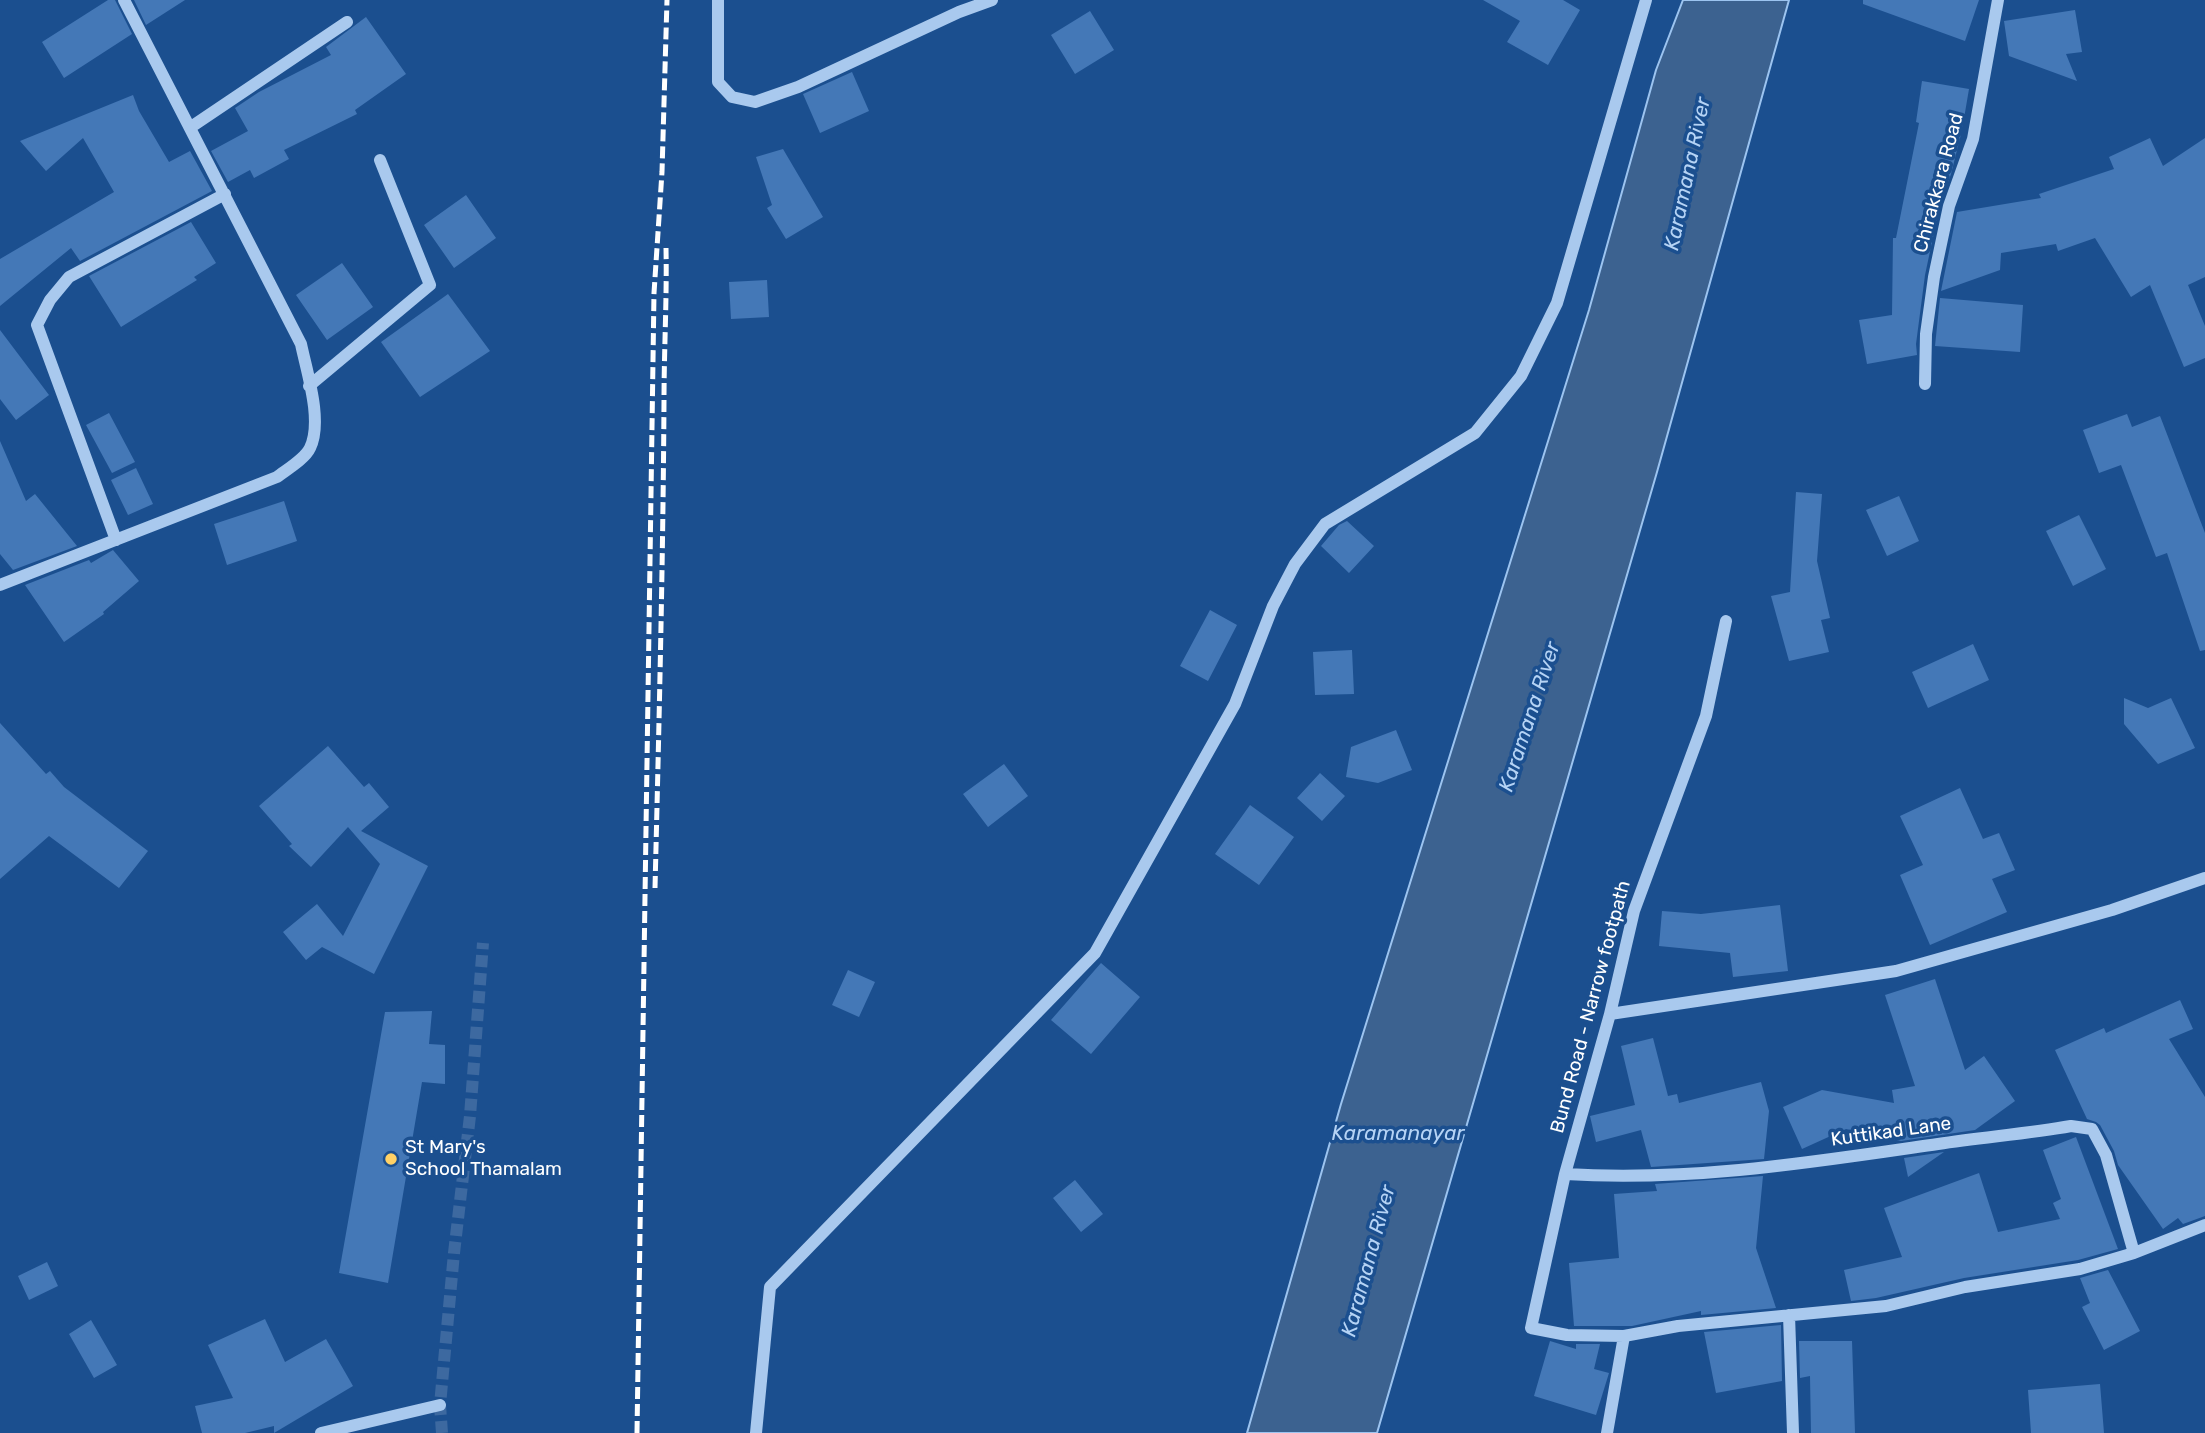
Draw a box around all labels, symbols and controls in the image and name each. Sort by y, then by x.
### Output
water label: Karamana River [1659,95,1717,253]
street label: Chirakkara Road [1909,111,1969,255]
water label: Karamana River [1494,639,1566,795]
street label: Bund Road - Narrow footpath [1546,878,1636,1136]
street label: Kuttikad Lane [1829,1112,1953,1152]
water label: Karamanayar [1331,1121,1465,1147]
place label: St Mary's School Thamalam [405,1137,562,1181]
marker: St Mary's School Thamalam [383,1151,399,1167]
water label: Karamana River [1337,1182,1401,1340]

